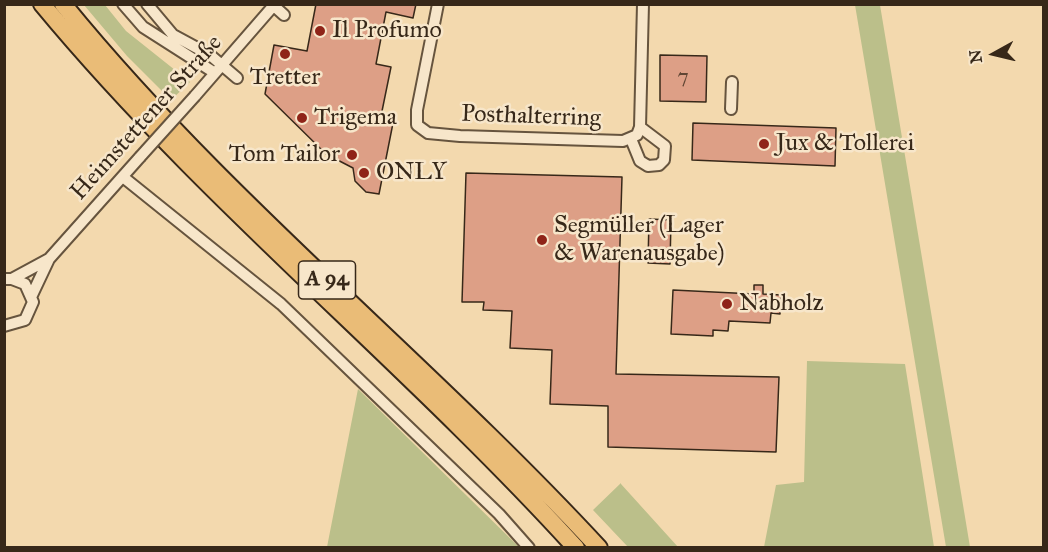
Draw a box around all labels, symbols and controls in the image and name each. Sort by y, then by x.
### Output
place label: Il Profumo [332,17,442,45]
marker: Il Profumo [313,24,327,38]
north arrow [964,24,1024,84]
street label: Heimstettener Straße [65,29,229,207]
marker: Tretter [278,47,292,61]
text: N [965,49,986,65]
place label: Tretter [250,64,320,92]
house number: 7 [677,65,689,91]
street label: Posthalterring [461,100,601,134]
place label: Trigema [314,104,397,132]
marker: Trigema [295,111,309,125]
place label: Jux & Tollerei [776,130,914,158]
marker: Jux & Tollerei [757,137,771,151]
place label: Tom Tailor [229,141,340,169]
marker: Tom Tailor [345,148,359,162]
place label: ONLY [376,159,447,187]
marker: ONLY [357,166,371,180]
place label: Segmüller (Lager & Warenausgabe) [554,212,725,268]
marker: Segmüller (Lager & Warenausgabe) [535,233,549,247]
road number: A 94 [298,261,356,299]
place label: Nabholz [739,290,823,318]
marker: Nabholz [720,297,734,311]

